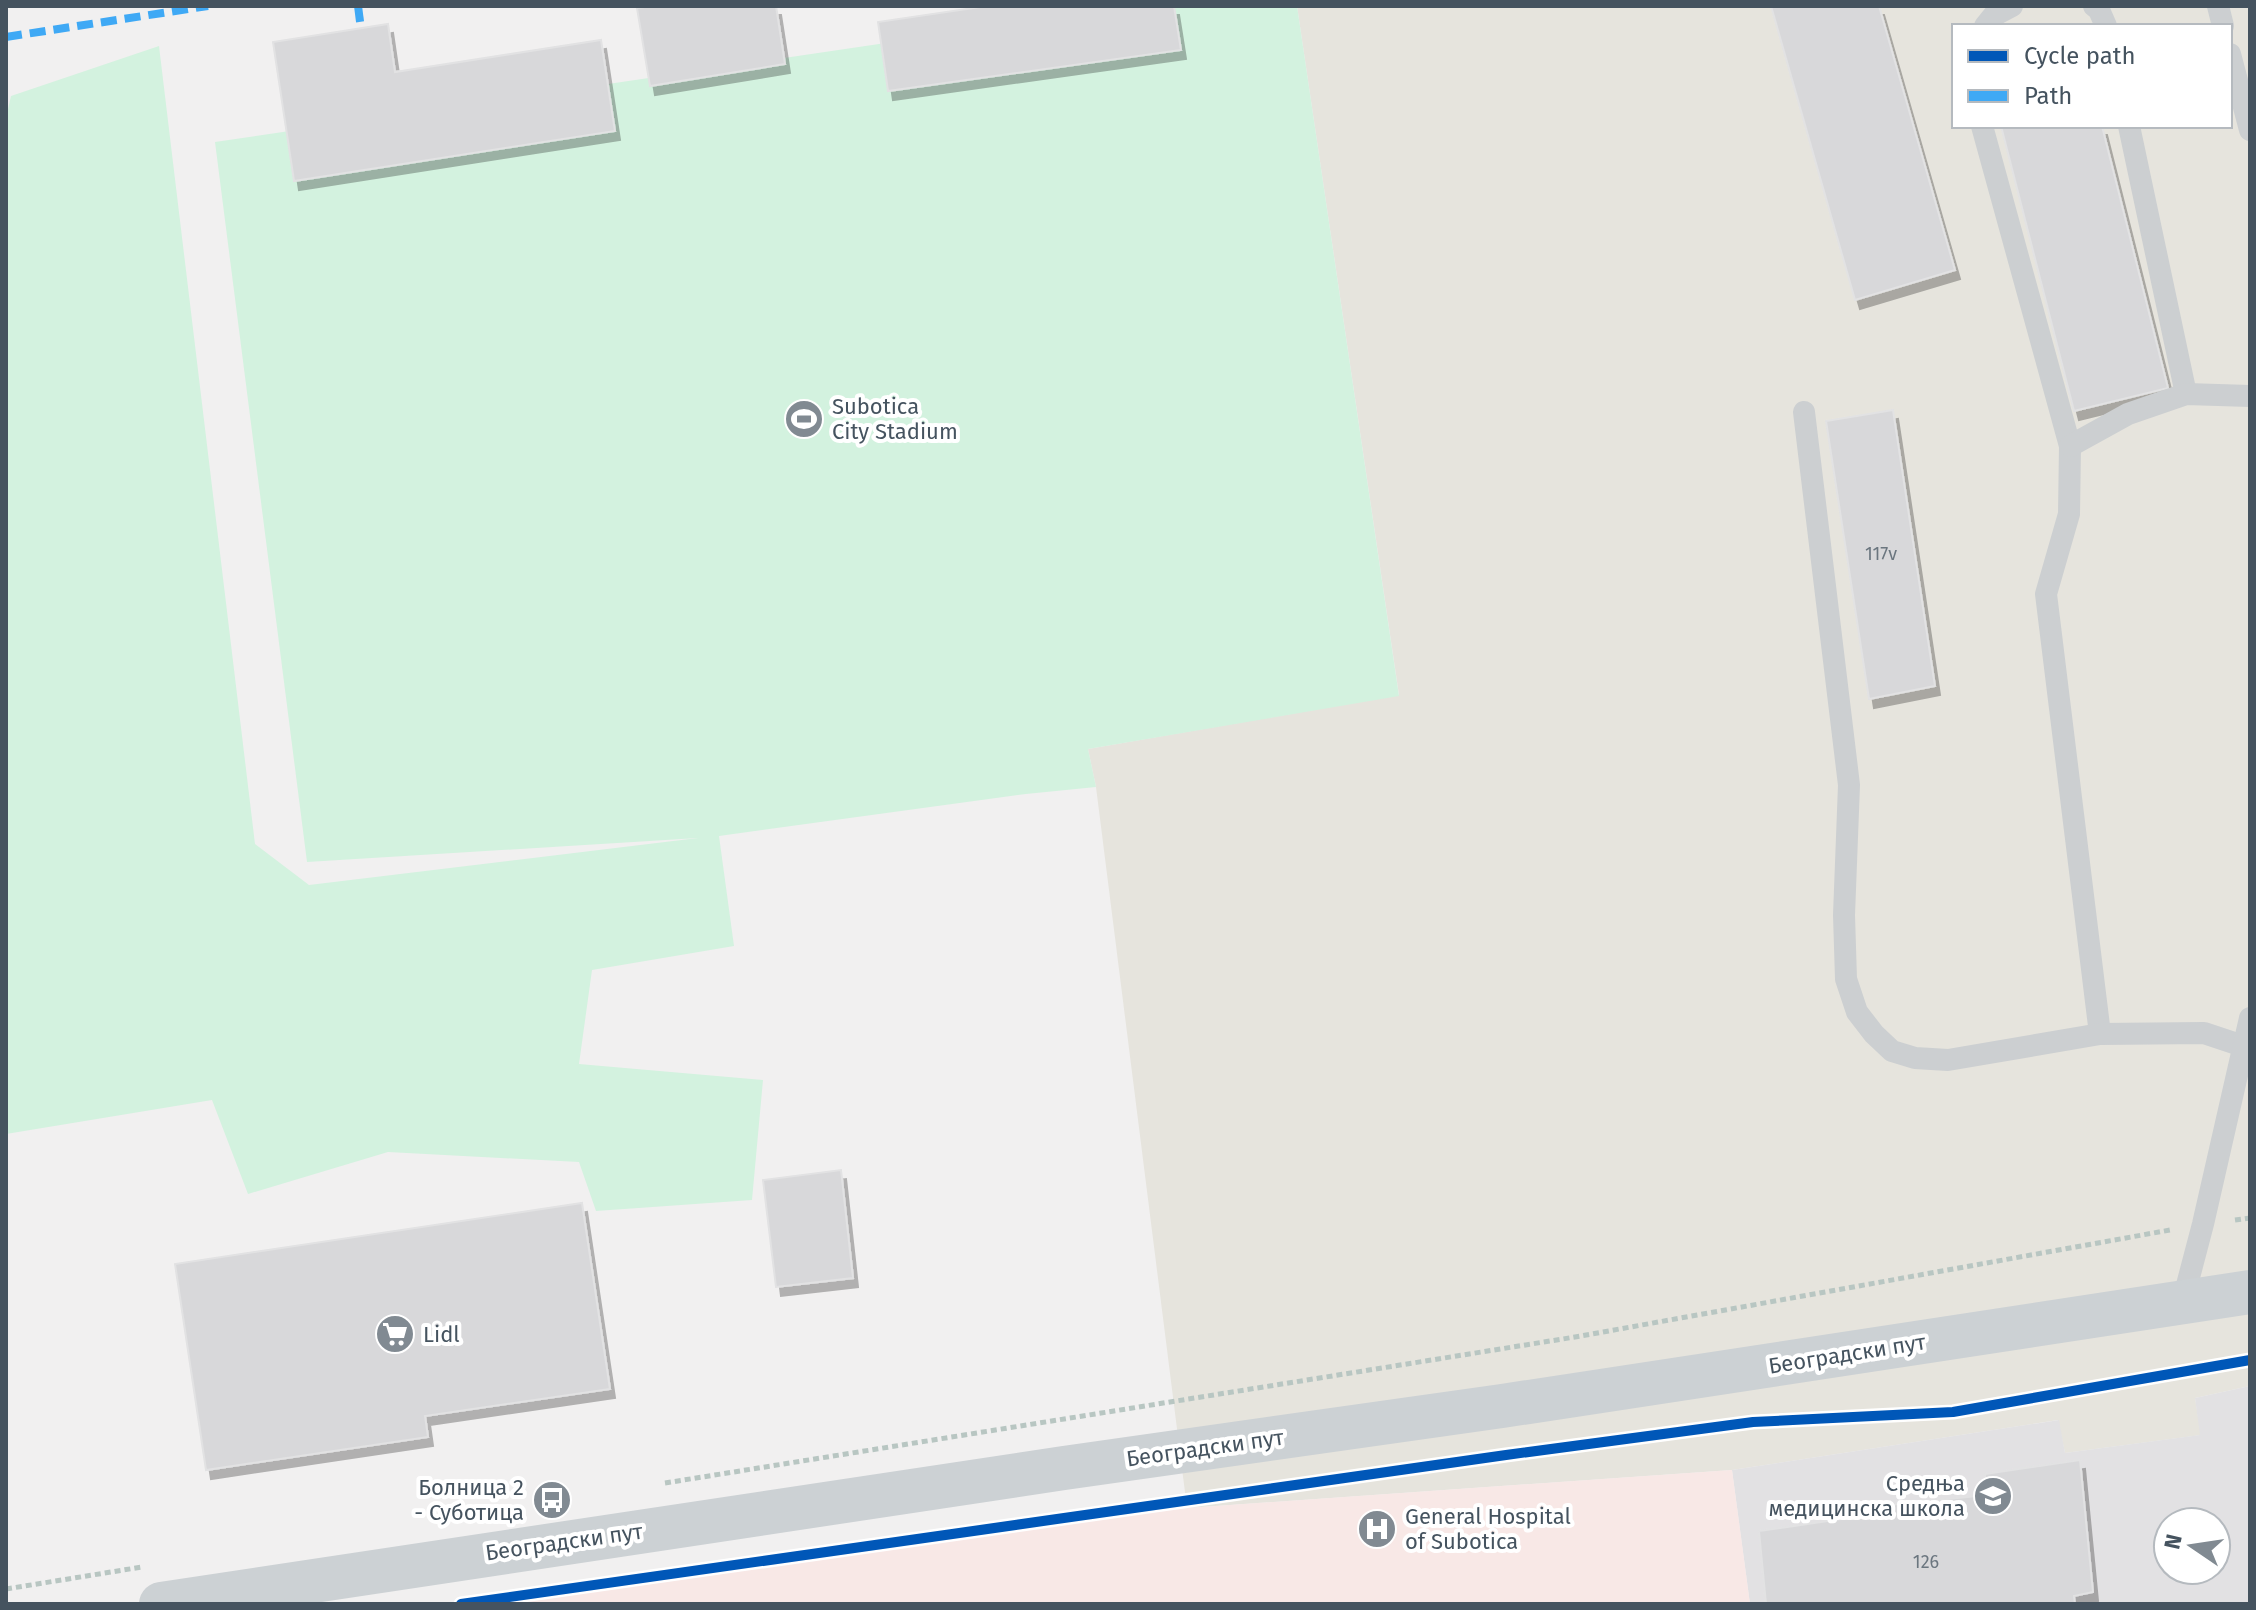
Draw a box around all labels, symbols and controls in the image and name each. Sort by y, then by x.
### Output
legend [1952,24,2232,128]
text: Cycle path [2024,42,2136,70]
text: Path [2024,82,2072,110]
place label: Subotica City Stadium [832,393,958,445]
sports icon: Subotica City Stadium [783,398,825,440]
house number: 117v [1865,543,1897,565]
supermarket icon: Lidl [374,1313,416,1355]
place label: Lidl [423,1321,460,1348]
street label: Београдски пут [1766,1328,1928,1380]
street label: Београдски пут [1125,1424,1286,1472]
place label: Средња медицинска школа [1768,1470,1965,1522]
place label: Болница 2 - Суботица [414,1474,524,1526]
school or university icon: Средња медицинска школа [1972,1475,2014,1517]
bus stop icon: Болница 2 - Суботица [531,1479,573,1521]
place label: General Hospital of Subotica [1405,1503,1571,1555]
north arrow [2152,1506,2232,1586]
hospital icon: General Hospital of Subotica [1356,1508,1398,1550]
street label: Београдски пут [484,1518,645,1566]
text: N [2158,1531,2188,1552]
house number: 126 [1913,1551,1939,1573]

